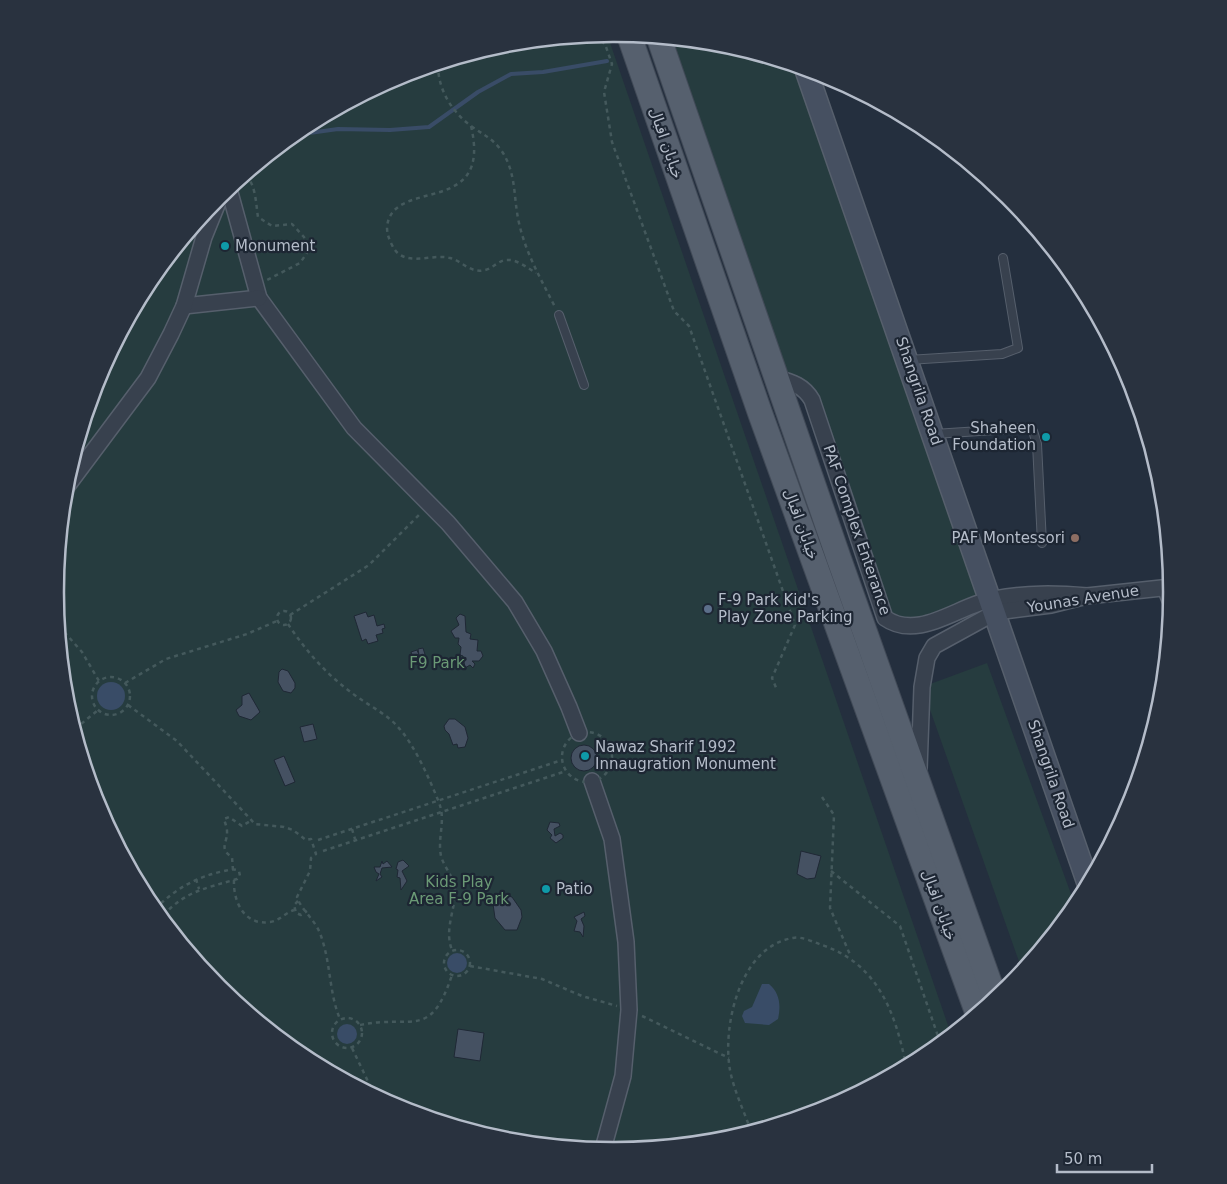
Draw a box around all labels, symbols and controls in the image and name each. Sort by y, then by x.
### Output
street label: خیابان اقبال [645,105,687,181]
place label: Monument [235,237,315,255]
marker: Monument [219,240,231,252]
street label: Shangrila Road [892,334,946,448]
place label: Shaheen Foundation [952,419,1036,454]
marker: Shaheen Foundation [1040,431,1052,443]
street label: PAF Complex Enterance [819,443,895,617]
street label: خیابان اقبال [780,486,822,562]
place label: PAF Montessori [951,529,1065,547]
marker: PAF Montessori [1069,532,1081,544]
street label: Younas Avenue [1025,581,1140,617]
place label: F-9 Park Kid's Play Zone Parking [718,591,853,626]
marker: F-9 Park Kid's Play Zone Parking [702,603,714,615]
park label: F9 Park [409,654,465,672]
street label: Shangrila Road [1024,717,1078,831]
place label: Nawaz Sharif 1992 Innaugration Monument [595,738,776,773]
marker: Nawaz Sharif 1992 Innaugration Monument [579,750,591,762]
street label: خیابان اقبال [918,867,960,943]
park label: Kids Play Area F-9 Park [409,873,509,908]
place label: Patio [556,880,593,898]
marker: Patio [540,883,552,895]
scale bar [1057,1142,1152,1174]
text: 50 m [1064,1150,1102,1168]

